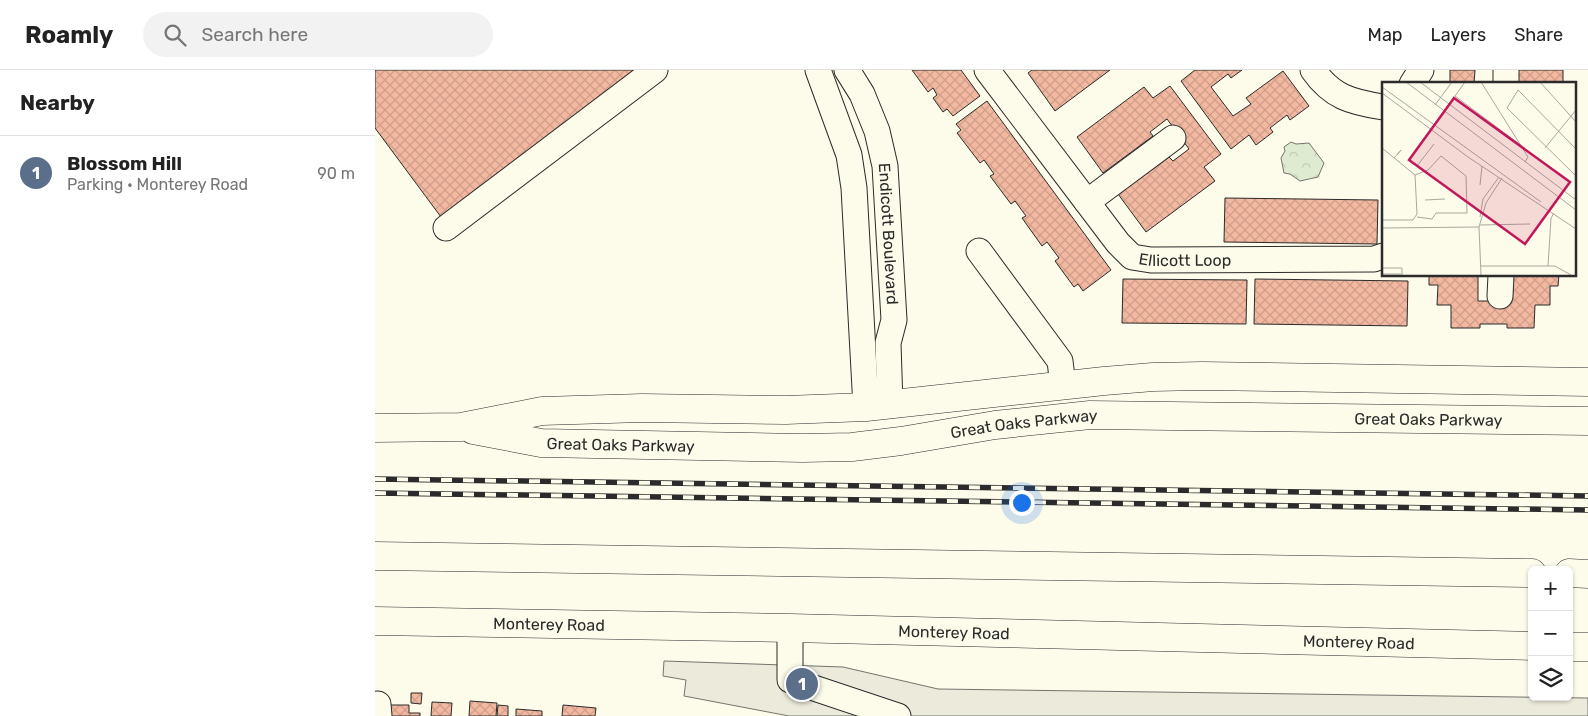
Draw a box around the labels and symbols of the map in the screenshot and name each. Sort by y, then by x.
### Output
inset map [1382,82,1575,276]
street label: Endicott Boulevard [875,162,902,305]
street label: Ellicott Loop [1137,249,1231,270]
street label: Great Oaks Parkway [949,406,1098,442]
street label: Great Oaks Parkway [1354,409,1503,430]
street label: Great Oaks Parkway [547,434,695,456]
your location [1009,490,1035,516]
street label: Monterey Road [493,614,605,635]
street label: Monterey Road [898,622,1010,643]
street label: Monterey Road [1303,631,1415,653]
pin: 1 [786,665,818,703]

